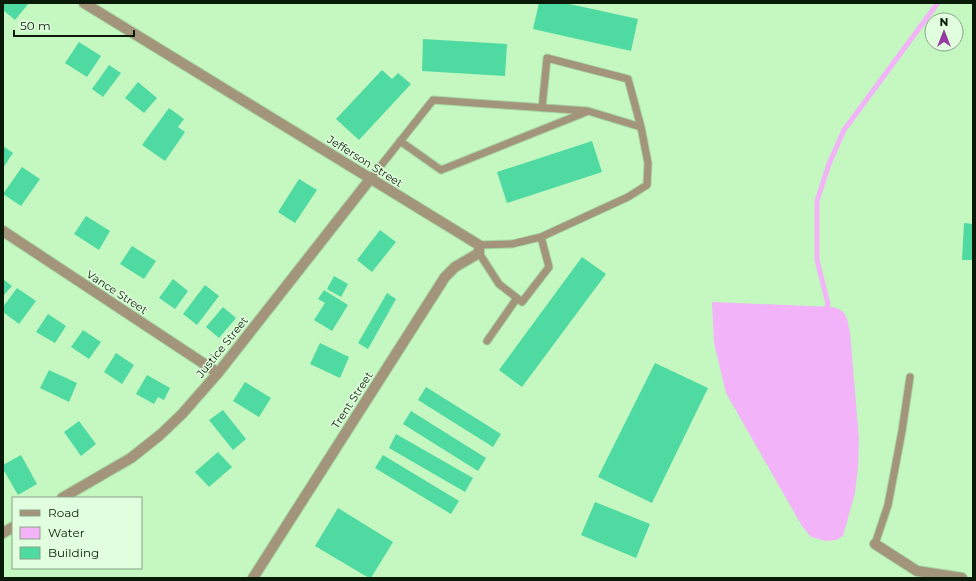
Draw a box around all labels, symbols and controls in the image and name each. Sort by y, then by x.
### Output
scale bar [14,12,134,38]
north arrow [924,12,964,52]
text: N [940,15,948,29]
text: 50 m [20,18,51,33]
street label: Jefferson Street [324,132,406,190]
street label: Vance Street [84,267,151,317]
street label: Justice Street [192,313,251,381]
street label: Trent Street [328,368,376,431]
legend [12,497,142,569]
text: Road [48,505,79,520]
text: Water [48,525,85,540]
text: Building [48,545,99,560]

